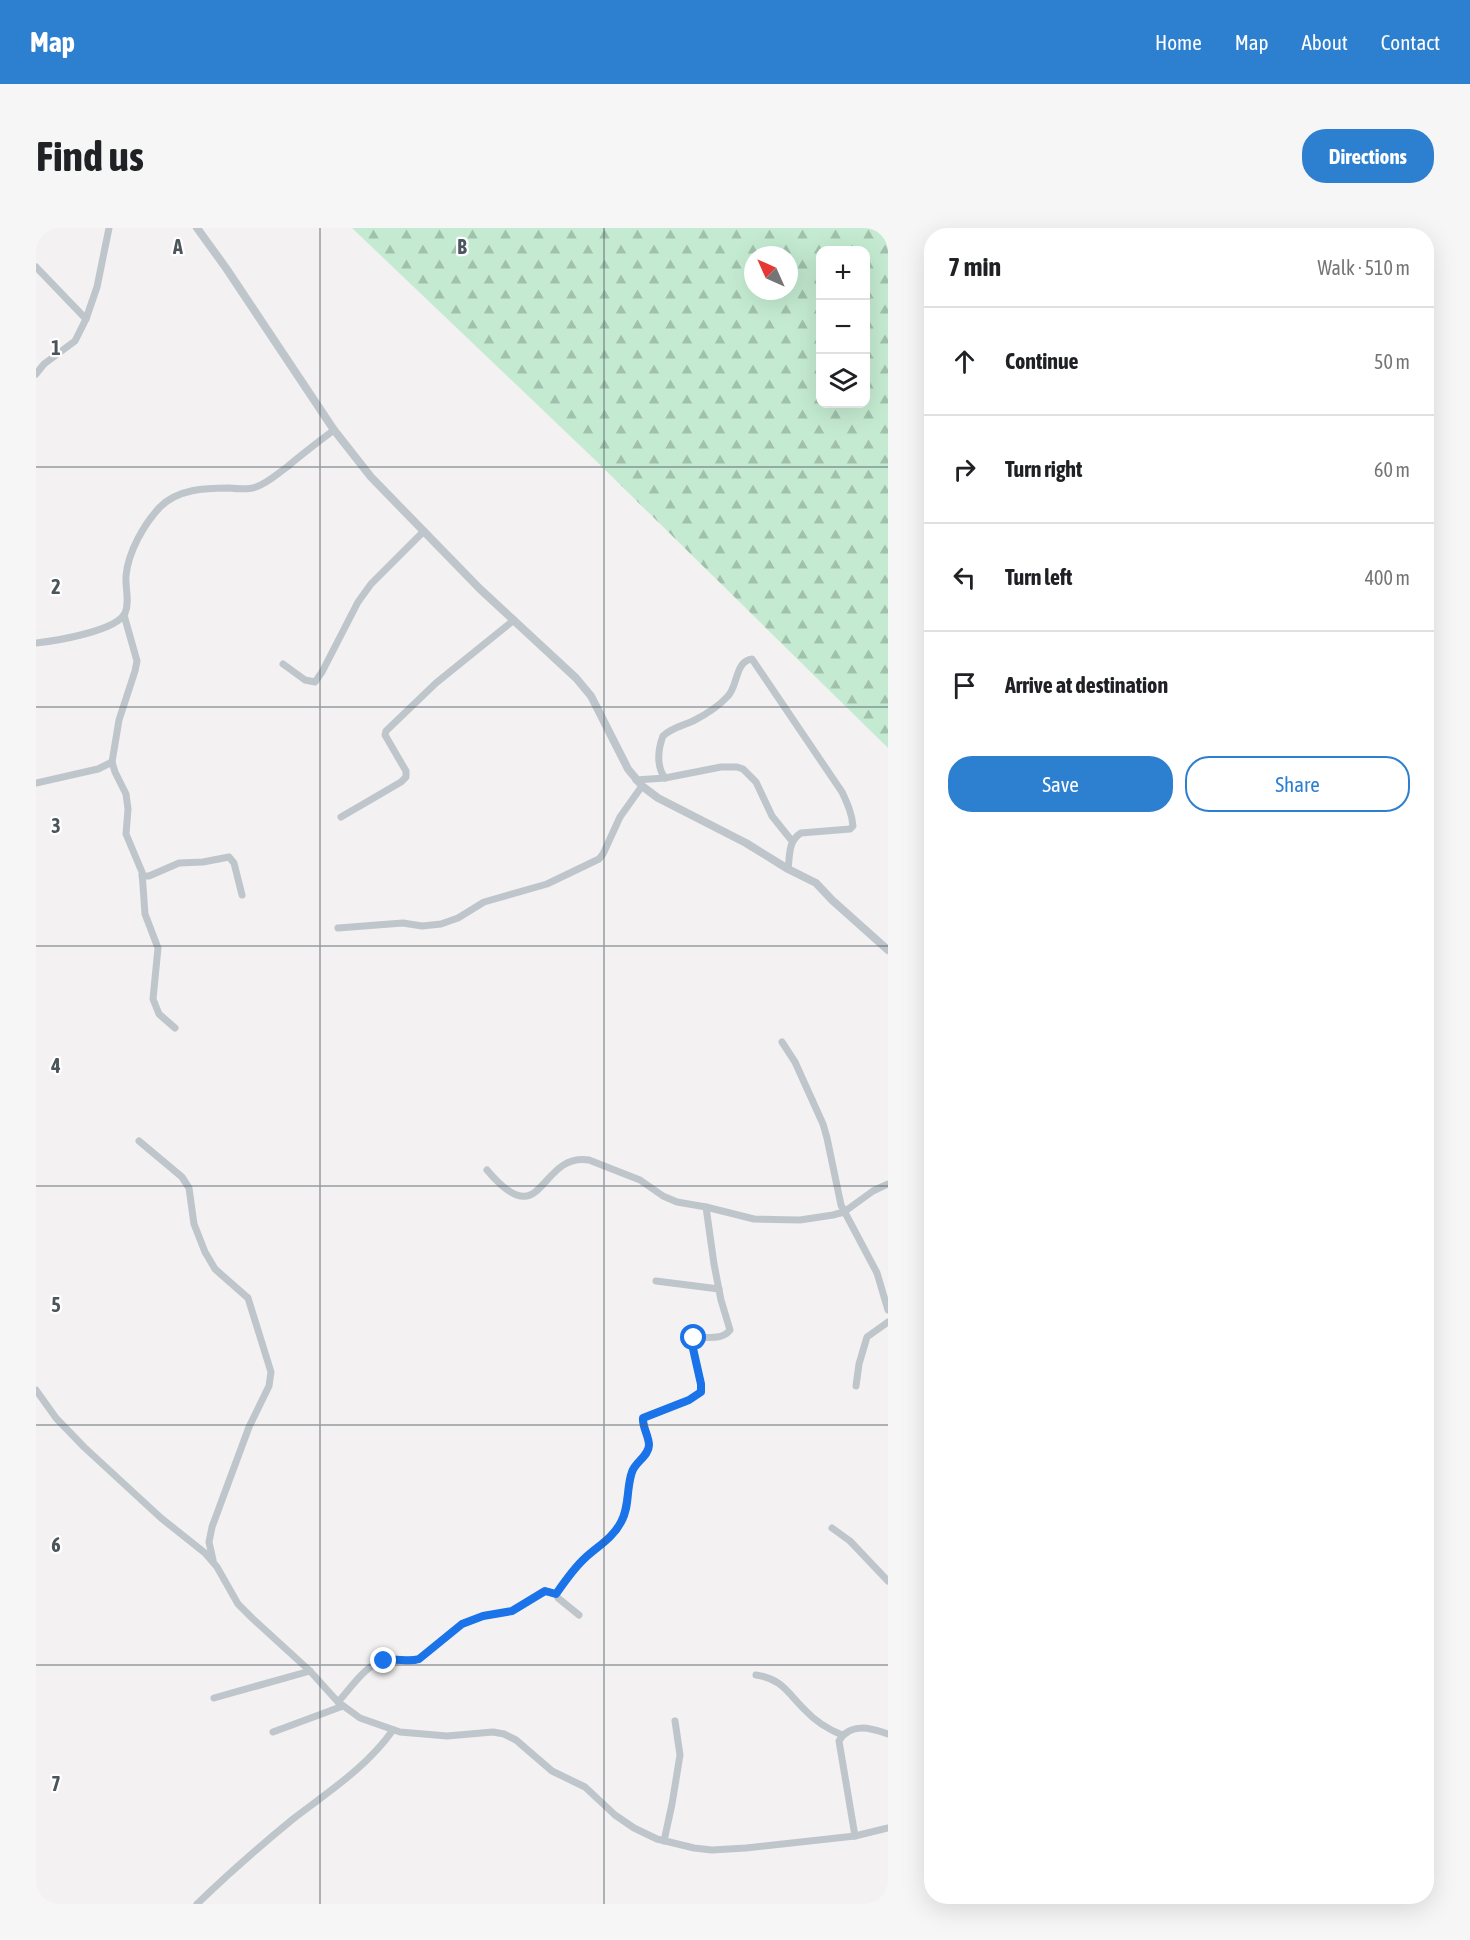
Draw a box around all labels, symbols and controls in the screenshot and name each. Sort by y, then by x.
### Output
text: Map [30,26,75,58]
text: Home [1155,30,1202,54]
text: Map [1235,30,1269,54]
text: About [1302,30,1348,54]
text: Contact [1381,30,1440,54]
button: Directions [1302,129,1434,183]
text: Find us [36,132,144,180]
text: A [172,235,183,258]
text: B [457,235,467,258]
north arrow [744,246,798,300]
map controls [816,246,870,408]
button: + [816,246,870,300]
text: 7 min [948,252,1001,282]
text: Walk · 510 m [1318,256,1410,279]
button: − [816,300,870,354]
text: 1 [51,336,61,359]
icon: ahead [948,345,981,378]
text: Continue [1005,348,1079,374]
text: 50 m [1374,350,1410,373]
button: layers [816,354,870,408]
icon: right [948,453,981,486]
text: Turn right [1005,456,1082,482]
text: 60 m [1374,458,1410,481]
icon: left [948,561,981,594]
text: Turn left [1005,564,1072,590]
text: 400 m [1365,566,1410,589]
text: 2 [51,575,61,598]
icon: arrive [948,669,981,702]
text: Arrive at destination [1005,672,1168,698]
button: Save [948,756,1173,812]
button: Share [1185,756,1410,812]
text: 3 [51,814,61,837]
text: 4 [50,1054,61,1077]
text: 5 [51,1293,61,1316]
route start [680,1324,706,1350]
text: 6 [51,1533,61,1556]
route end [370,1647,396,1673]
text: 7 [51,1772,61,1795]

